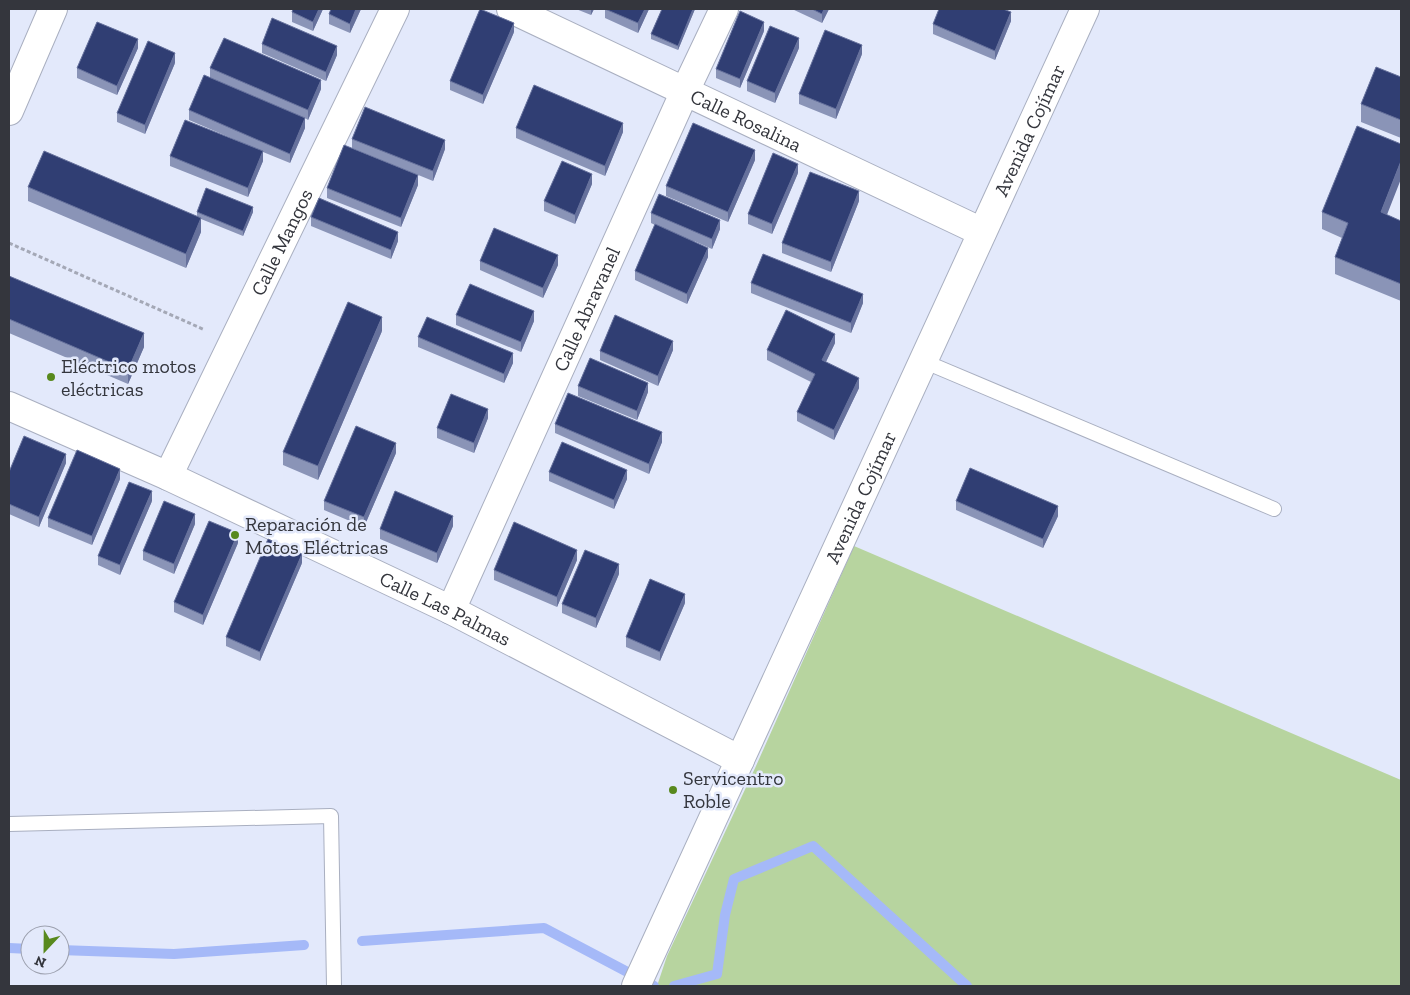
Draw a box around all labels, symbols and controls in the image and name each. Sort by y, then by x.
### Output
street label: Avenida Cojímar [989,60,1070,200]
street label: Calle Rosalina [687,84,806,157]
street label: Calle Mangos [246,185,318,299]
street label: Calle Abravanel [548,243,625,375]
place label: Eléctrico motos eléctricas [61,354,196,401]
marker: Eléctrico motos eléctricas [45,371,57,383]
street label: Avenida Cojímar [820,427,901,567]
place label: Reparación de Motos Eléctricas [245,512,388,559]
marker: Reparación de Motos Eléctricas [229,529,241,541]
street label: Calle Las Palmas [376,566,515,651]
place label: Servicentro Roble [683,766,783,813]
marker: Servicentro Roble [667,784,679,796]
north arrow [20,925,70,975]
text: N [32,952,48,971]

